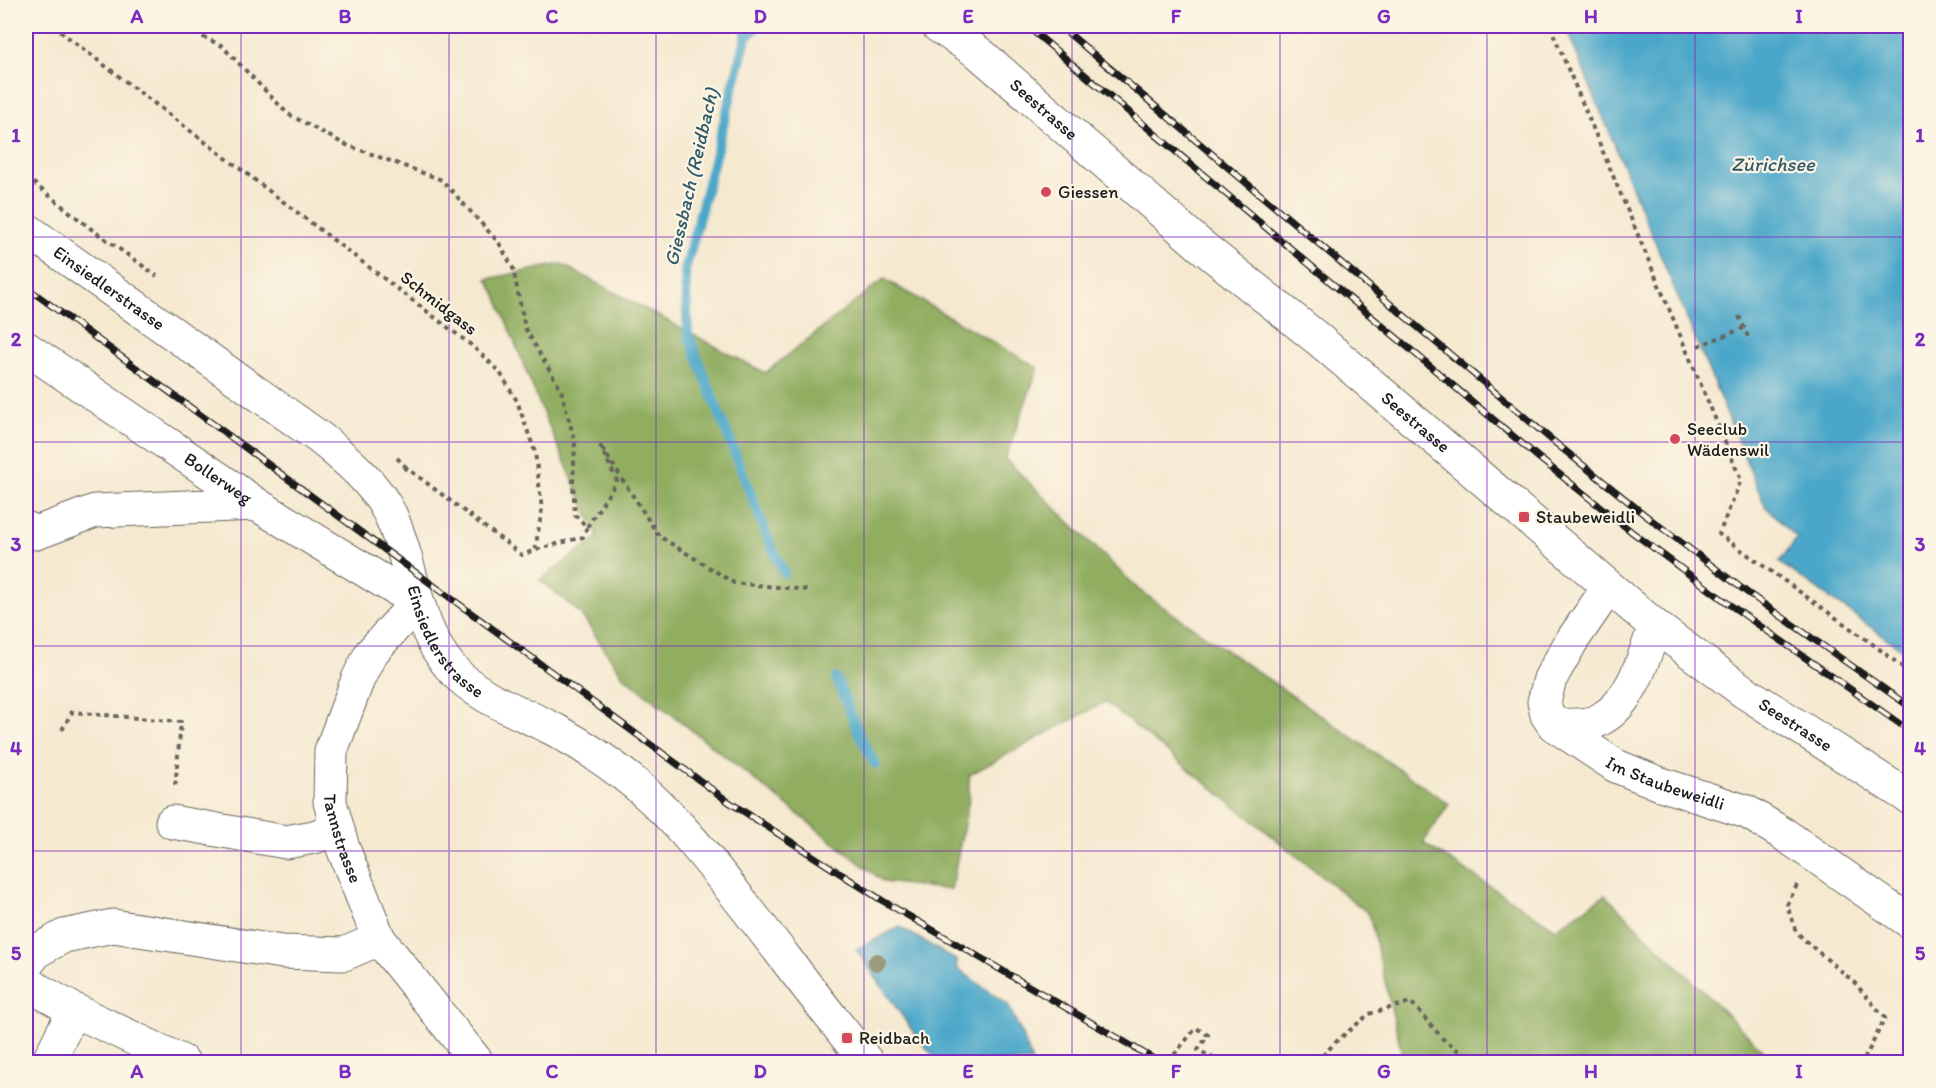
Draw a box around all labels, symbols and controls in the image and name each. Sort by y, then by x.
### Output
text: A [130,4,144,28]
text: B [339,4,352,28]
text: C [546,4,559,28]
text: D [753,4,767,28]
text: E [962,4,974,28]
text: F [1171,4,1182,28]
text: G [1377,4,1391,28]
text: H [1584,4,1598,28]
text: I [1795,4,1803,28]
street label: Seestrasse [1005,74,1082,145]
water label: Giessbach (Reidbach) [659,84,724,268]
text: 1 [11,123,21,147]
text: 1 [1915,123,1925,147]
water label: Zürichsee [1731,152,1816,176]
place label: Giessen [1058,181,1118,203]
marker: Giessen [1039,185,1053,199]
street label: Einsiedlerstrasse [49,241,169,335]
street label: Schmidgass [396,266,482,340]
text: 2 [11,327,22,351]
text: 2 [1915,327,1926,351]
street label: Seestrasse [1377,387,1454,458]
place label: Seeclub Wädenswil [1687,418,1769,461]
marker: Seeclub Wädenswil [1668,432,1682,446]
street label: Bollerweg [180,448,257,509]
place label: Staubeweidli [1536,506,1635,528]
marker: Staubeweidli [1517,510,1531,524]
text: 3 [11,532,22,556]
text: 3 [1915,532,1926,556]
street label: Einsiedlerstrasse [402,583,488,703]
street label: Seestrasse [1754,693,1836,756]
text: 4 [10,736,22,760]
text: 4 [1914,736,1926,760]
street label: Im Staubeweidli [1602,751,1727,815]
street label: Tannstrasse [319,793,367,886]
text: 5 [11,941,22,965]
text: 5 [1915,941,1926,965]
place label: Reidbach [859,1027,930,1049]
marker: Reidbach [840,1031,854,1045]
text: A [130,1059,144,1083]
text: B [339,1059,352,1083]
text: C [546,1059,559,1083]
text: D [753,1059,767,1083]
text: E [962,1059,974,1083]
text: F [1171,1059,1182,1083]
text: G [1377,1059,1391,1083]
text: H [1584,1059,1598,1083]
text: I [1795,1059,1803,1083]

